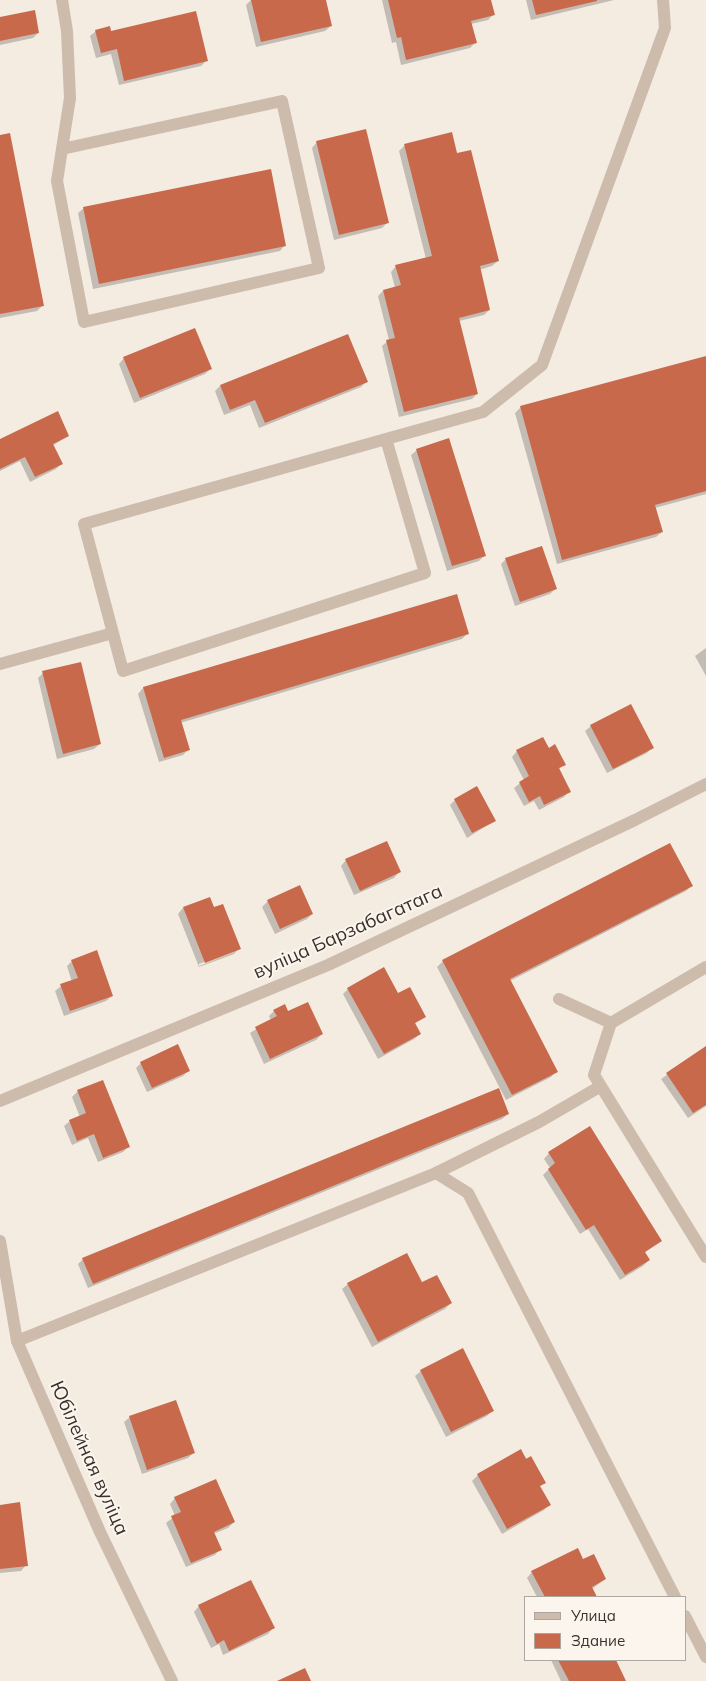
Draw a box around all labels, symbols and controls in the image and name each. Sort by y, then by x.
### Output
street label: вуліца Барзабагатага [250,880,446,984]
street label: Юбілейная вуліца [45,1377,133,1539]
legend [524,1596,686,1661]
text: Улица [571,1606,616,1625]
text: Здание [571,1631,625,1650]

